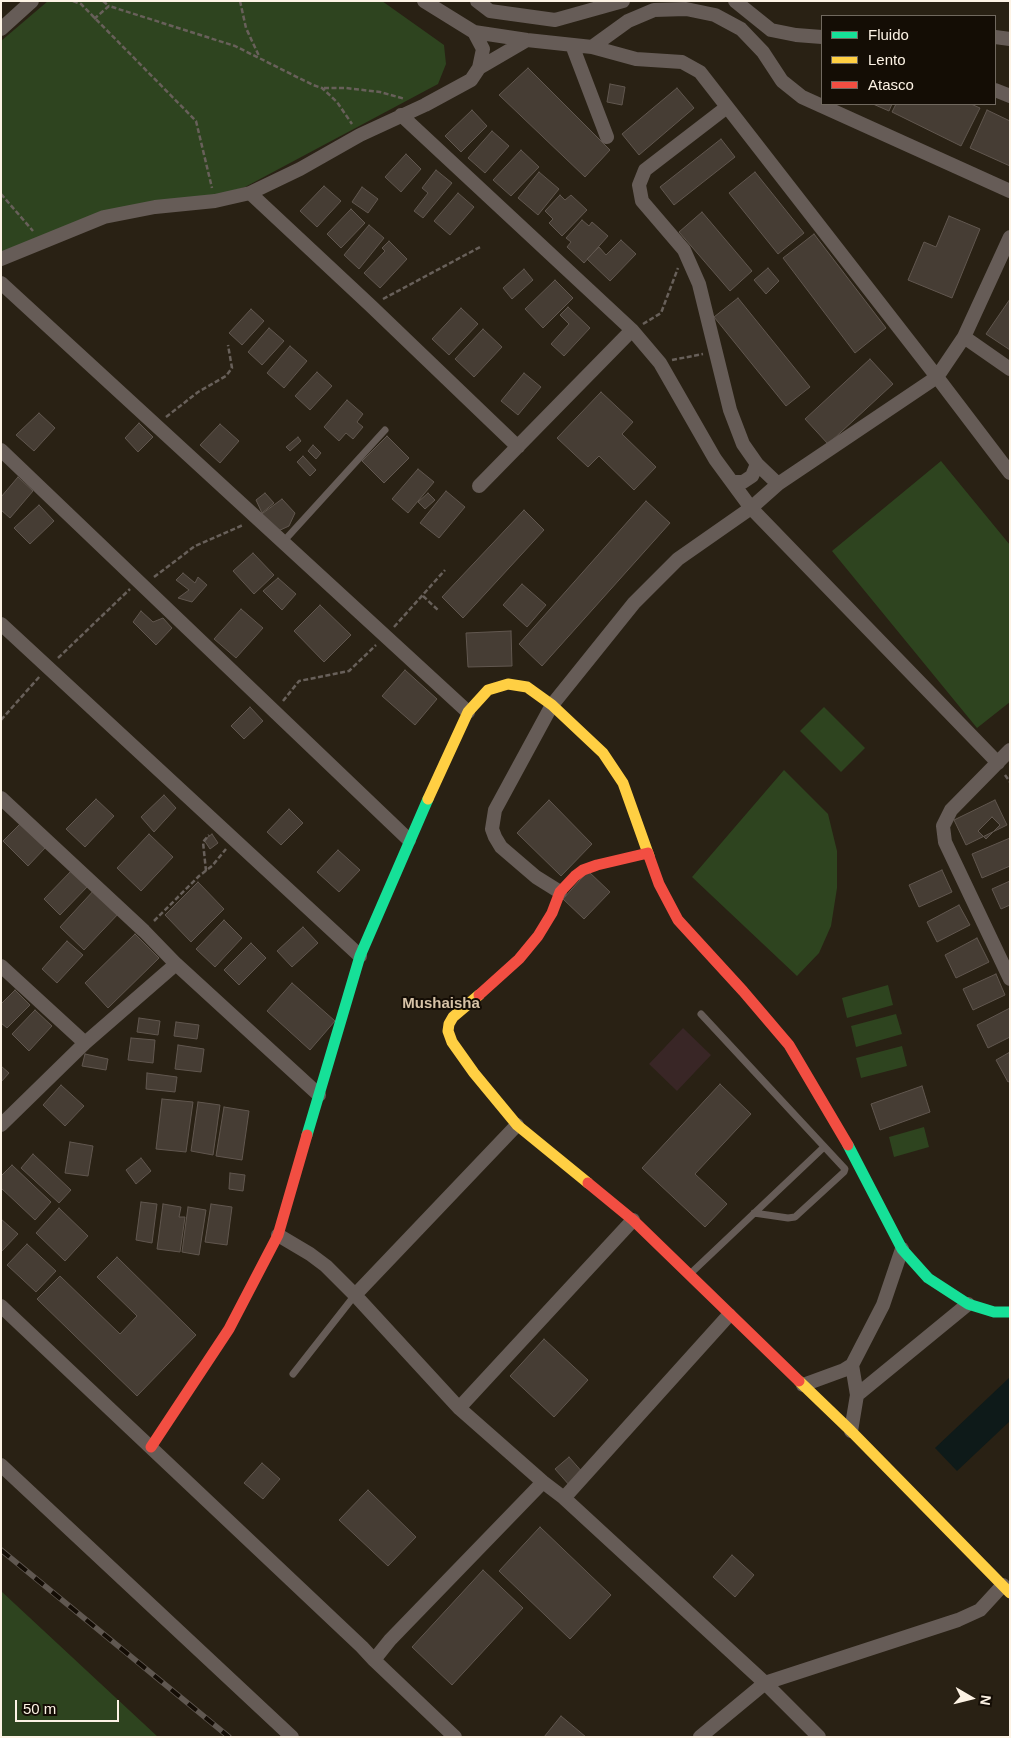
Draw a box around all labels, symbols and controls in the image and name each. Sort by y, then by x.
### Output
legend [821,15,996,105]
text: Fluido [868,26,909,43]
text: Lento [868,51,906,68]
text: Atasco [868,76,914,93]
district label: Mushaisha [402,995,480,1013]
north arrow [946,1673,996,1723]
scale bar [18,1690,121,1722]
text: N [977,1694,994,1706]
text: 50 m [23,1700,56,1717]

